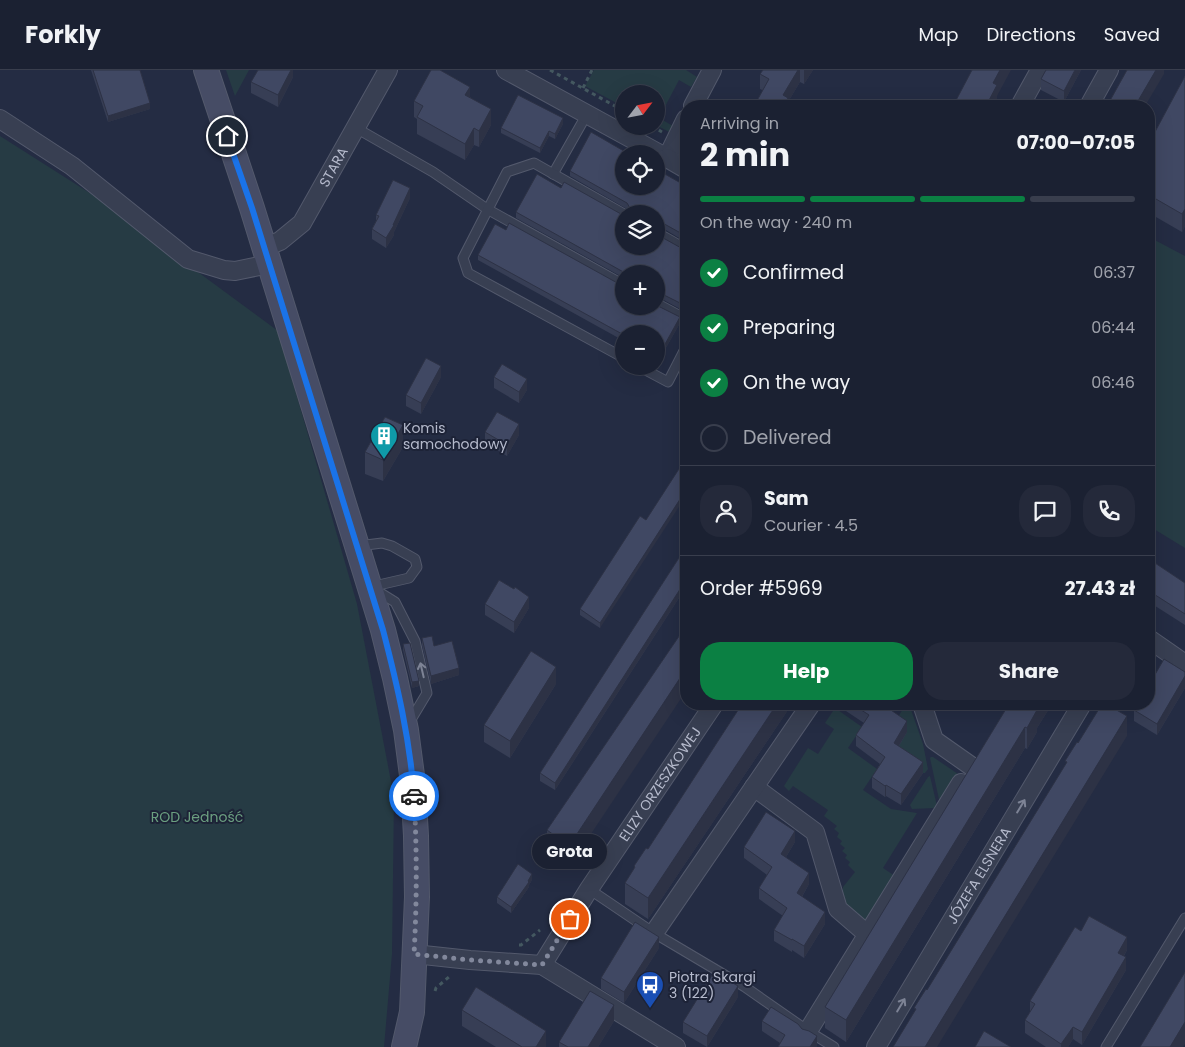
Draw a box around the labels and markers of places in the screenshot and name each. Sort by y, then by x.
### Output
pin [206,115,248,157]
place label: Komis samochodowy [403,418,507,454]
building icon: Komis samochodowy [369,421,399,460]
callout: Grota [532,834,608,869]
pin [549,898,591,940]
place label: Piotra Skargi 3 (122) [669,967,756,1003]
bus stop icon: Piotra Skargi 3 (122) [635,970,665,1009]

